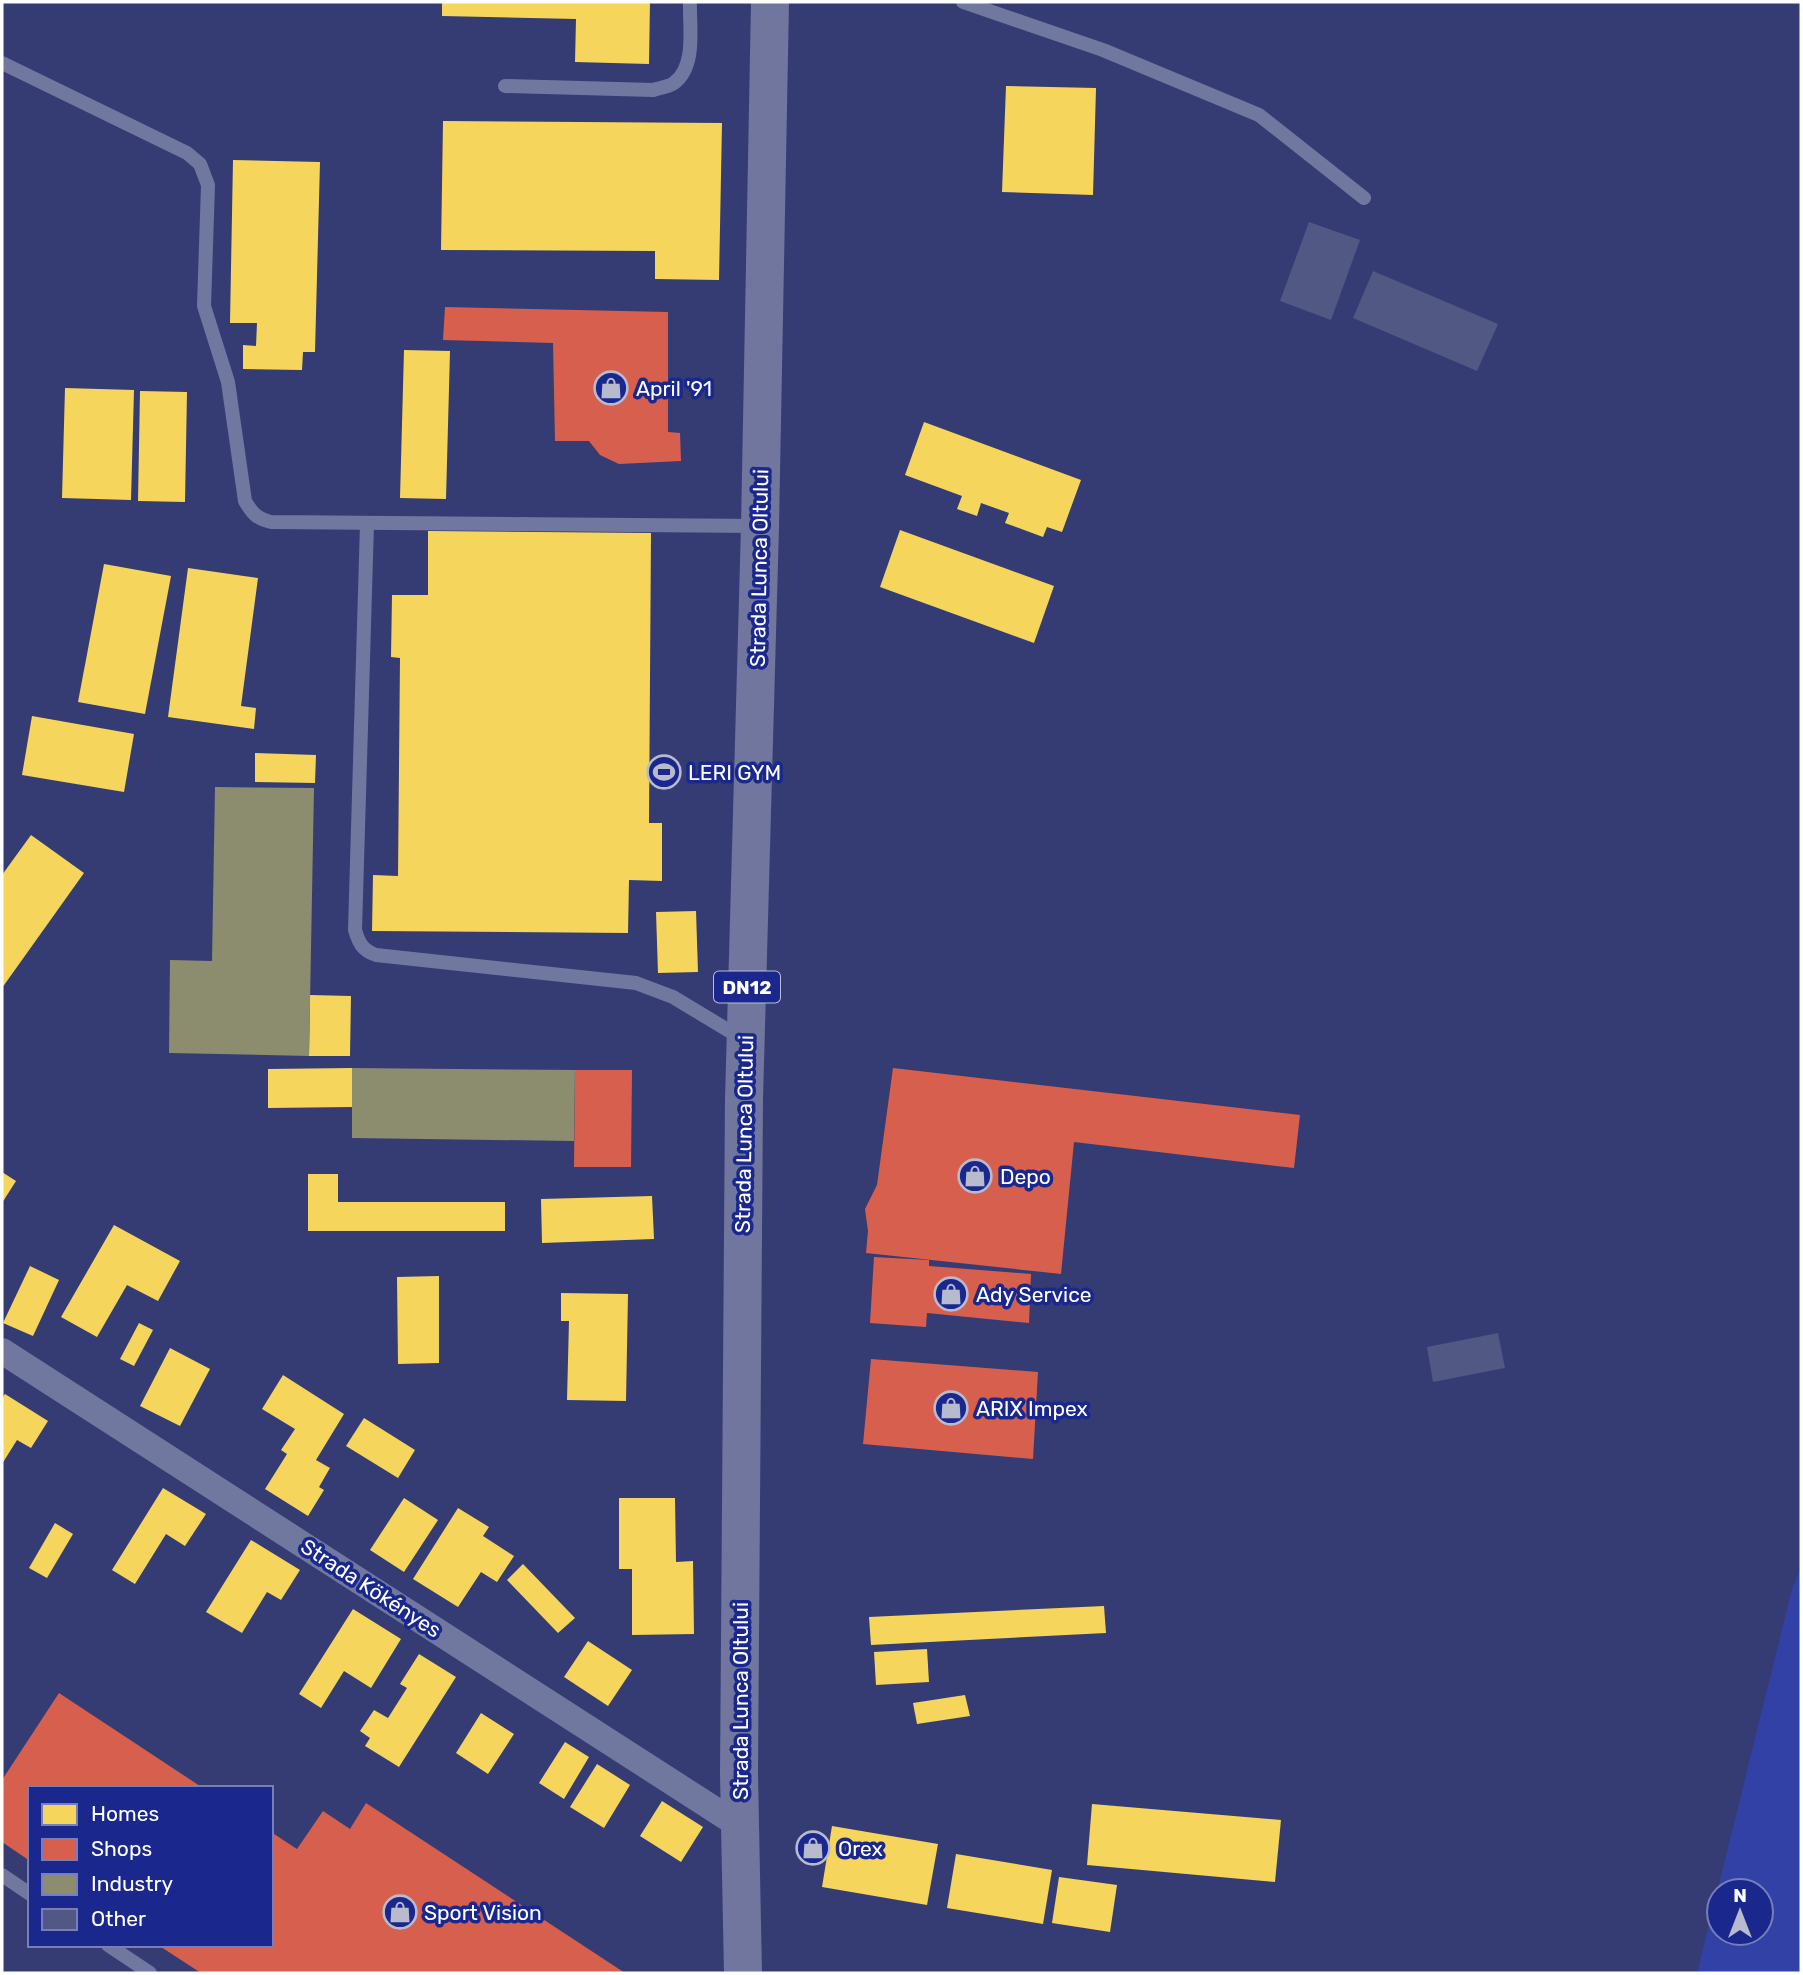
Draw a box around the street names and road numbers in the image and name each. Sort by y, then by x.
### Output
street label: Strada Lunca Oltului [745,469,773,667]
road number: DN12 [714,972,780,1002]
street label: Strada Lunca Oltului [730,1035,758,1233]
street label: Strada Kökényes [296,1533,446,1643]
street label: Strada Lunca Oltului [728,1602,753,1800]

